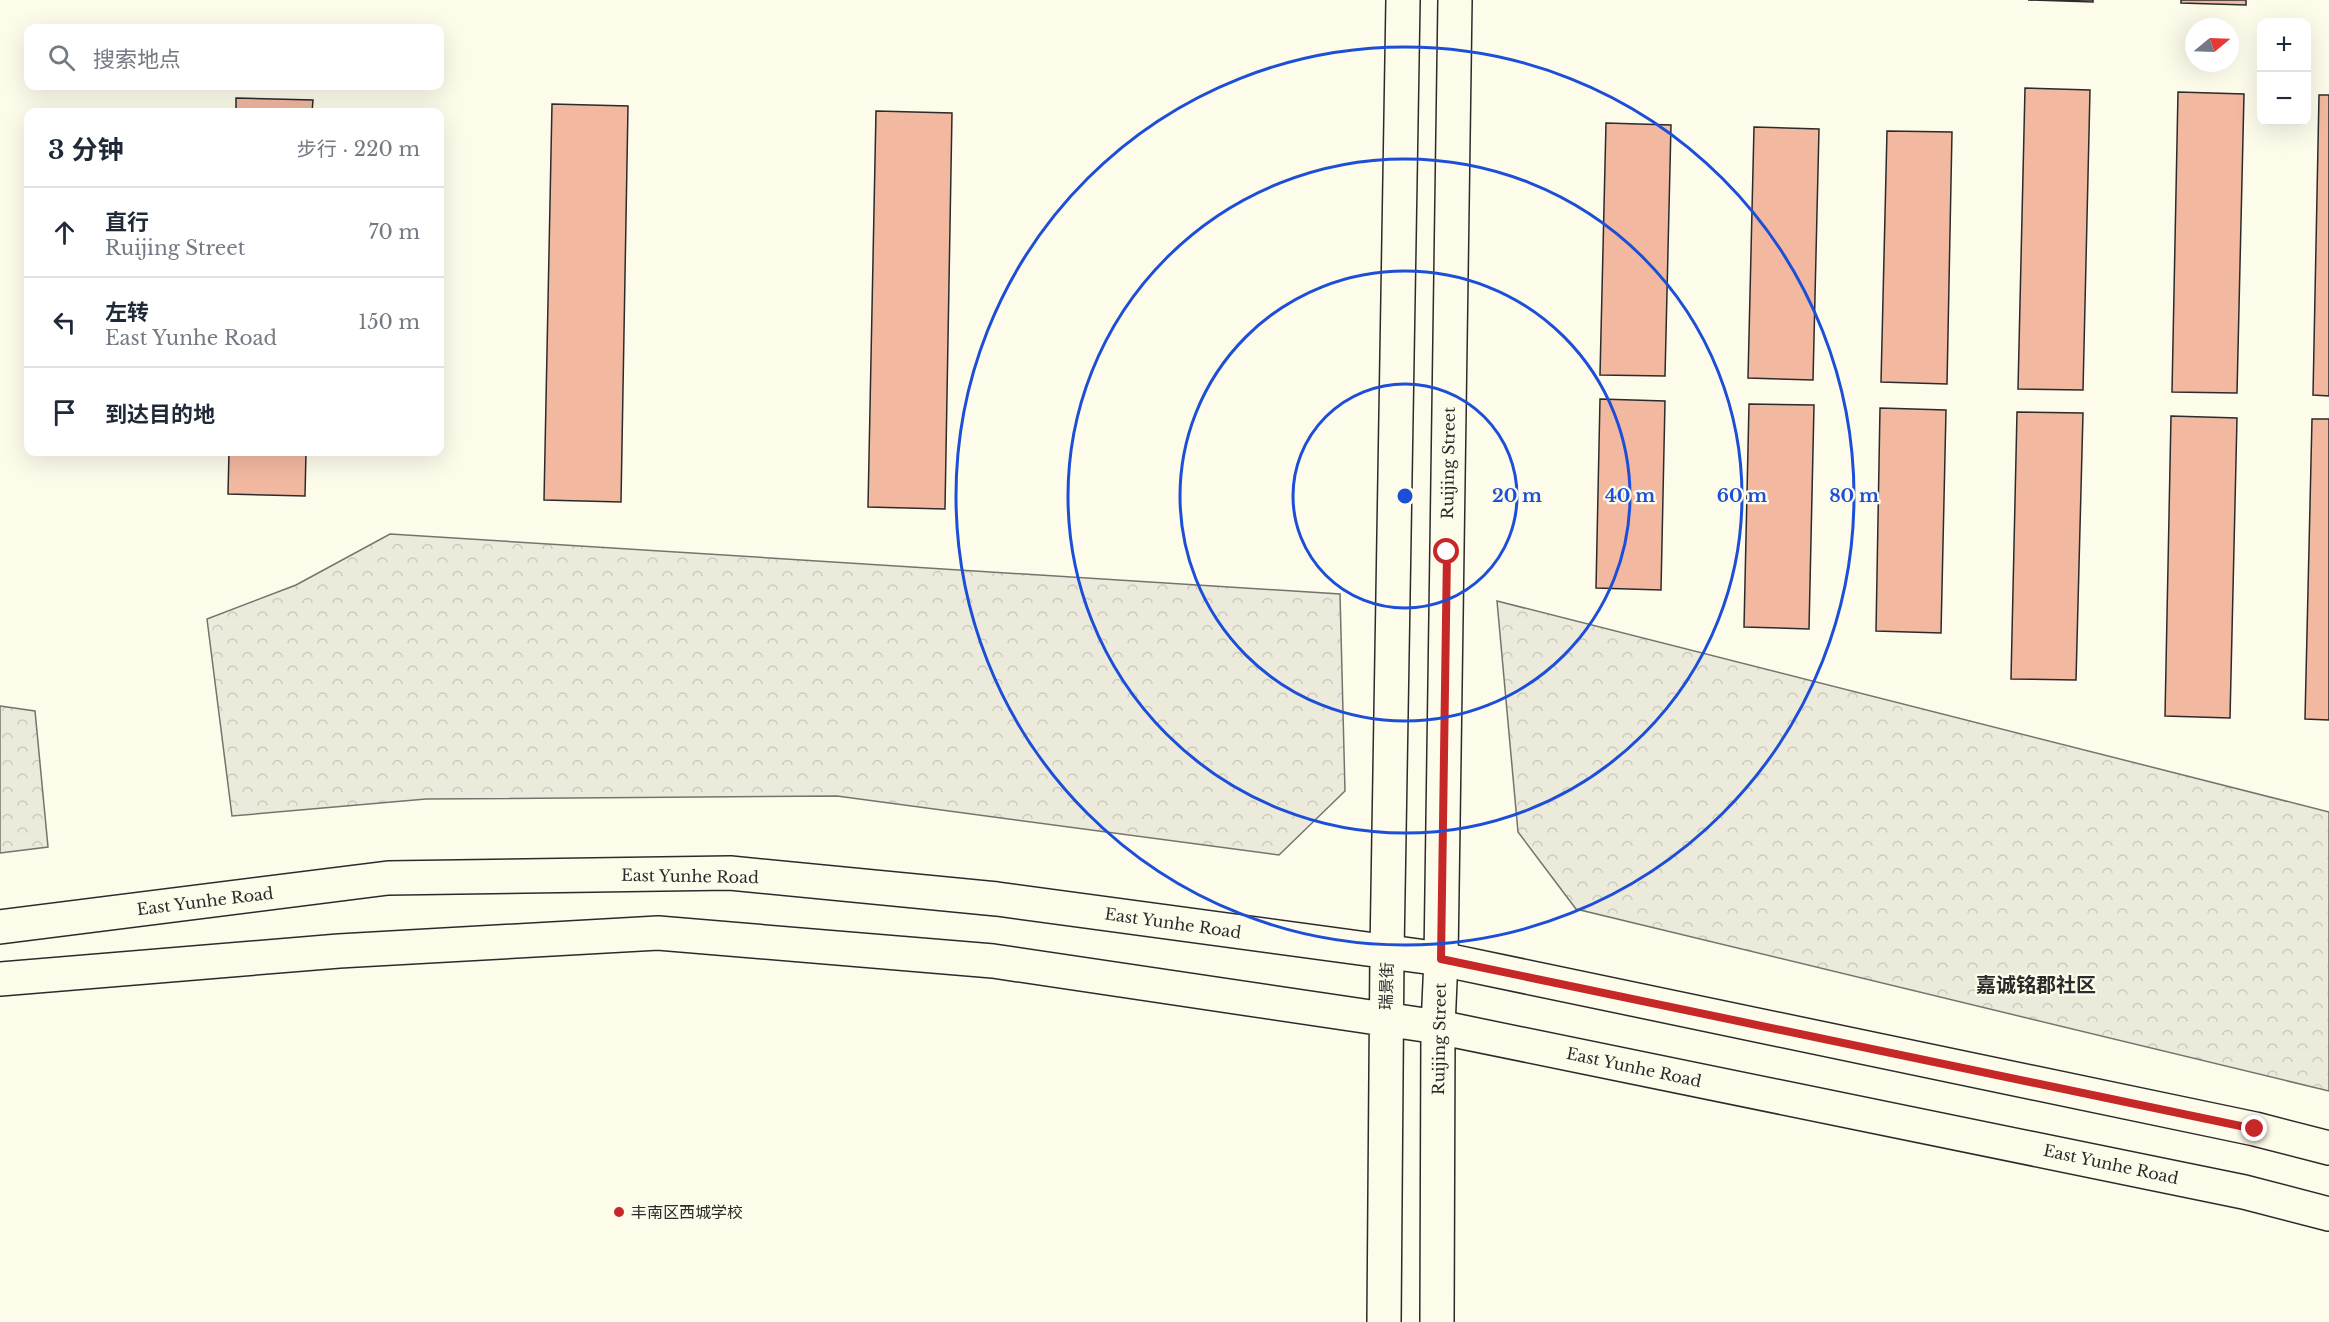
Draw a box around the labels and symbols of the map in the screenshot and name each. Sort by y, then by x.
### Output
north arrow [2185,18,2239,72]
street label: Ruijing Street [1437,407,1459,519]
text: 20 m [1492,485,1542,507]
text: 40 m [1605,485,1655,507]
text: 60 m [1717,485,1767,507]
text: 80 m [1829,485,1879,507]
centre of rings [1395,486,1415,506]
route start [1433,538,1459,564]
street label: East Yunhe Road [621,865,759,887]
street label: East Yunhe Road [135,883,275,919]
street label: East Yunhe Road [1103,904,1243,943]
street label: 瑞景街 [1375,962,1397,1010]
district label: 嘉诚铭郡社区 [1976,973,2096,997]
street label: Ruijing Street [1428,983,1450,1095]
street label: East Yunhe Road [1565,1043,1704,1091]
route end [2241,1115,2267,1141]
street label: East Yunhe Road [2042,1140,2181,1188]
place label: 丰南区西城学校 [631,1202,743,1222]
marker: 丰南区西城学校 [612,1205,626,1219]

